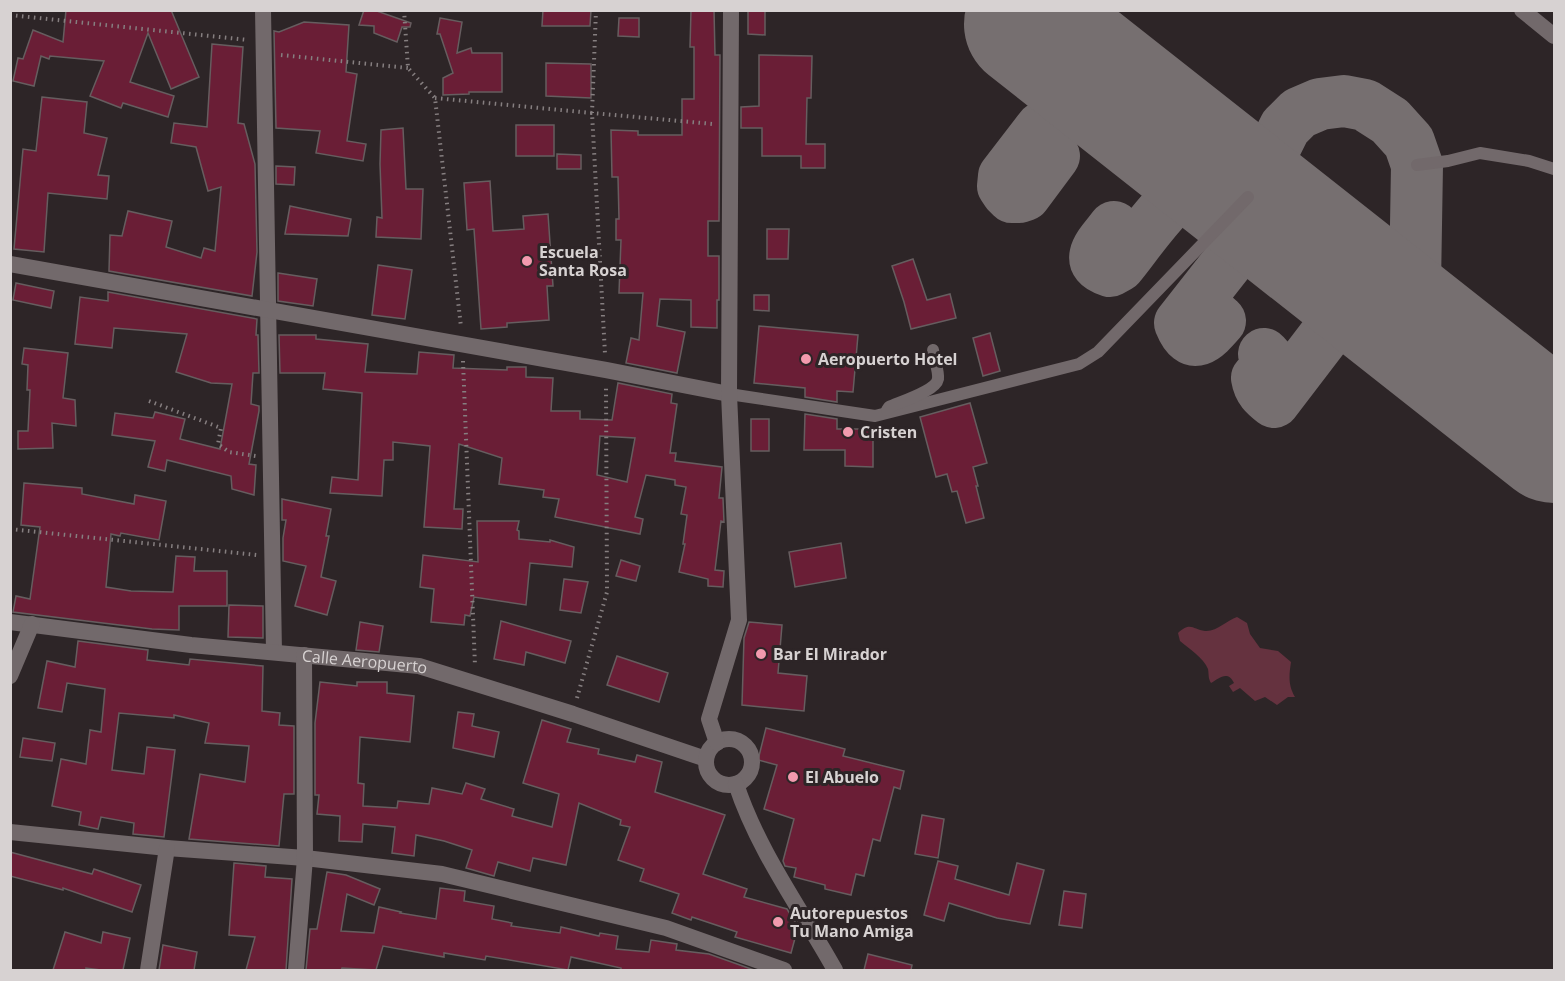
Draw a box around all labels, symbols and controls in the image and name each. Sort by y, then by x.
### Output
place label: Escuela Santa Rosa [539,241,627,281]
marker: Escuela Santa Rosa [520,254,534,268]
place label: Aeropuerto Hotel [818,348,957,370]
marker: Aeropuerto Hotel [799,352,813,366]
place label: Cristen [860,421,917,443]
marker: Cristen [841,425,855,439]
place label: Bar El Mirador [773,643,887,665]
street label: Calle Aeropuerto [301,644,430,679]
marker: Bar El Mirador [754,647,768,661]
place label: El Abuelo [805,766,879,788]
marker: El Abuelo [786,770,800,784]
place label: Autorepuestos Tu Mano Amiga [790,902,914,942]
marker: Autorepuestos Tu Mano Amiga [771,915,785,929]

